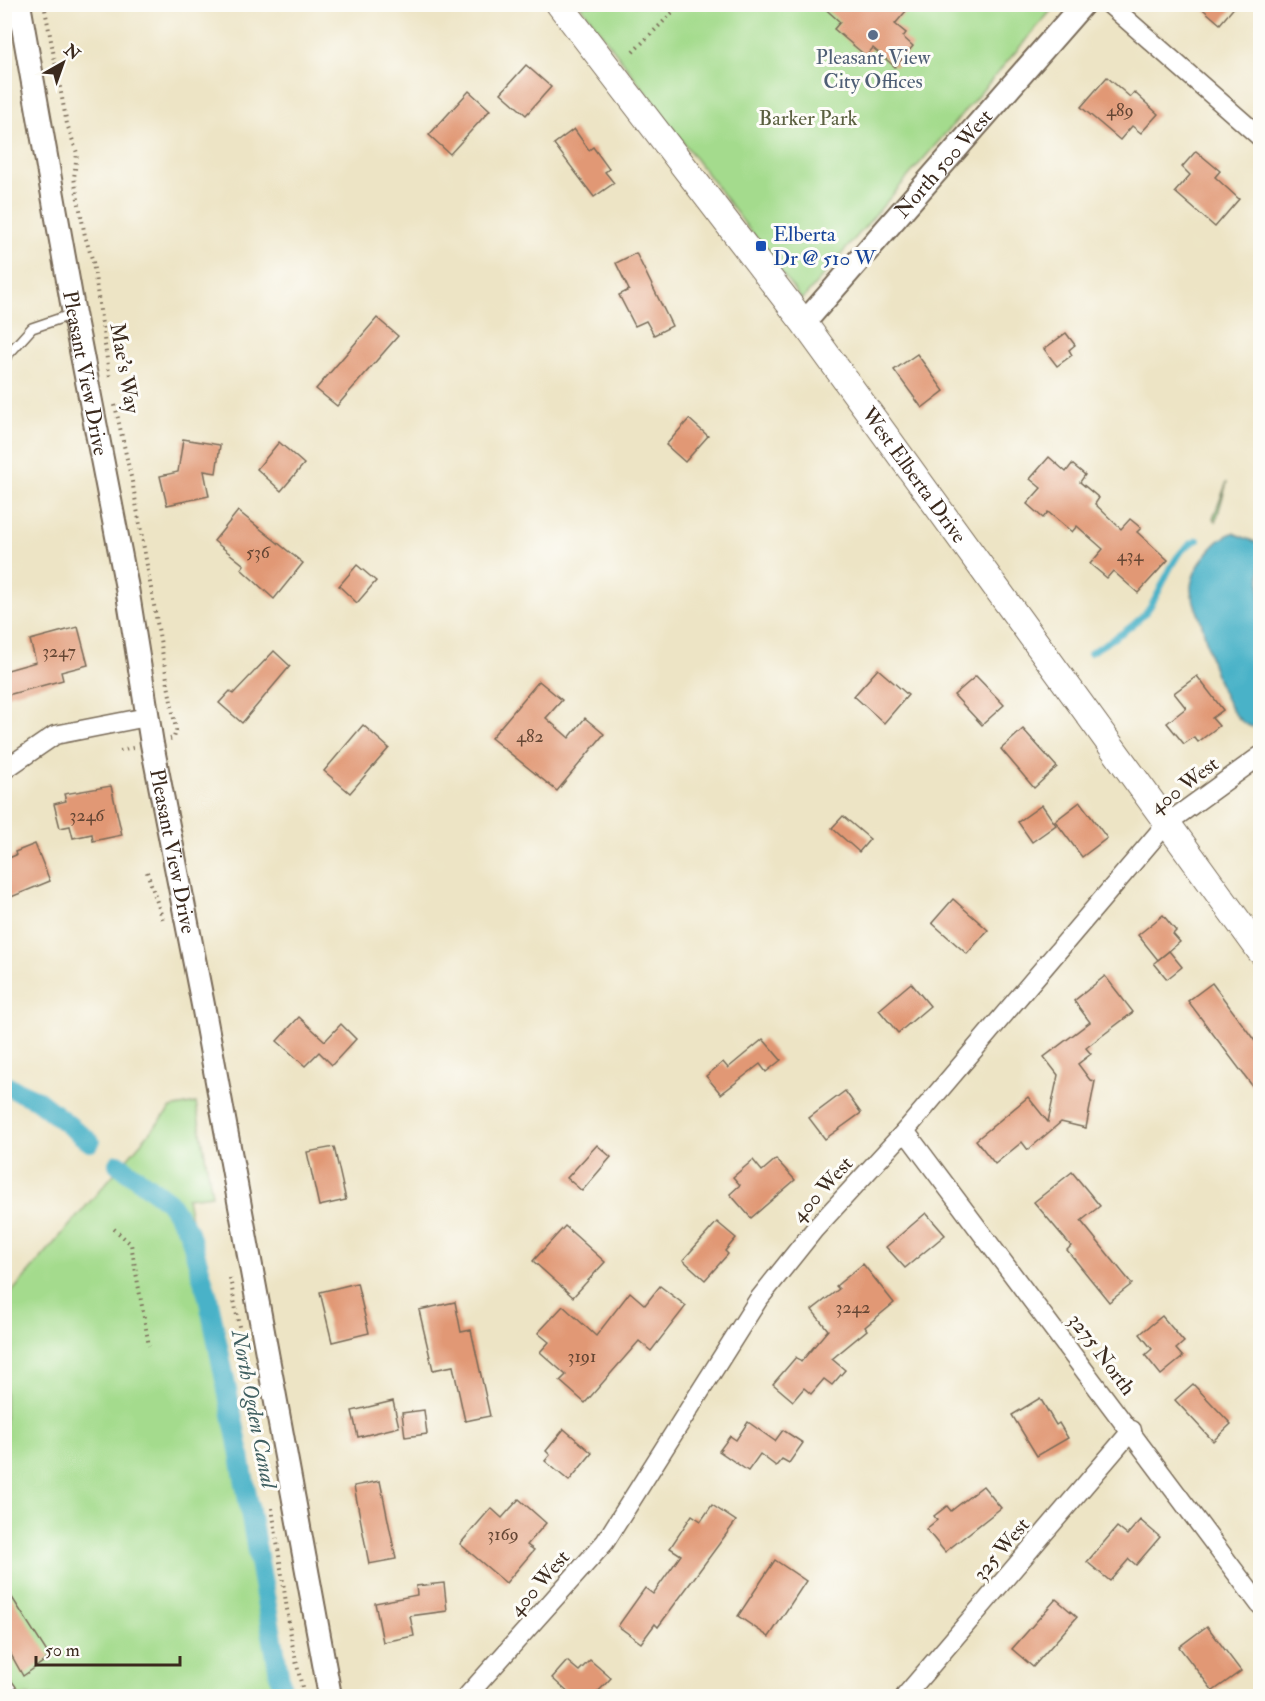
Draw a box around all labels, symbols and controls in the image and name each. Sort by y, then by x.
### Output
marker: Pleasant View City Offices [866,28,880,42]
north arrow [33,33,93,93]
text: N [59,39,84,65]
place label: Pleasant View City Offices [816,44,931,95]
house number: 489 [1106,99,1134,122]
street label: North 500 West [889,104,999,224]
park label: Barker Park [758,105,858,132]
place label: Elberta Dr @ 510 W [773,221,877,272]
marker: Elberta Dr @ 510 W [754,239,768,253]
street label: Pleasant View Drive [56,289,114,458]
street label: Mae's Way [103,321,146,416]
street label: West Elberta Drive [855,401,973,549]
house number: 536 [246,541,271,564]
house number: 434 [1117,544,1144,567]
house number: 3247 [42,640,76,663]
house number: 482 [516,725,544,748]
street label: 400 West [1144,751,1224,820]
street label: Pleasant View Drive [143,766,202,936]
house number: 3246 [70,804,105,827]
street label: 400 West [786,1151,859,1228]
house number: 3242 [836,1296,870,1319]
street label: 3275 North [1062,1308,1141,1401]
water label: North Ogden Canal [225,1327,283,1492]
house number: 3191 [568,1345,596,1368]
street label: 325 West [967,1512,1036,1587]
house number: 3169 [487,1523,519,1546]
street label: 400 West [503,1544,576,1622]
scale bar [36,1629,180,1667]
text: 50 m [45,1639,80,1662]

